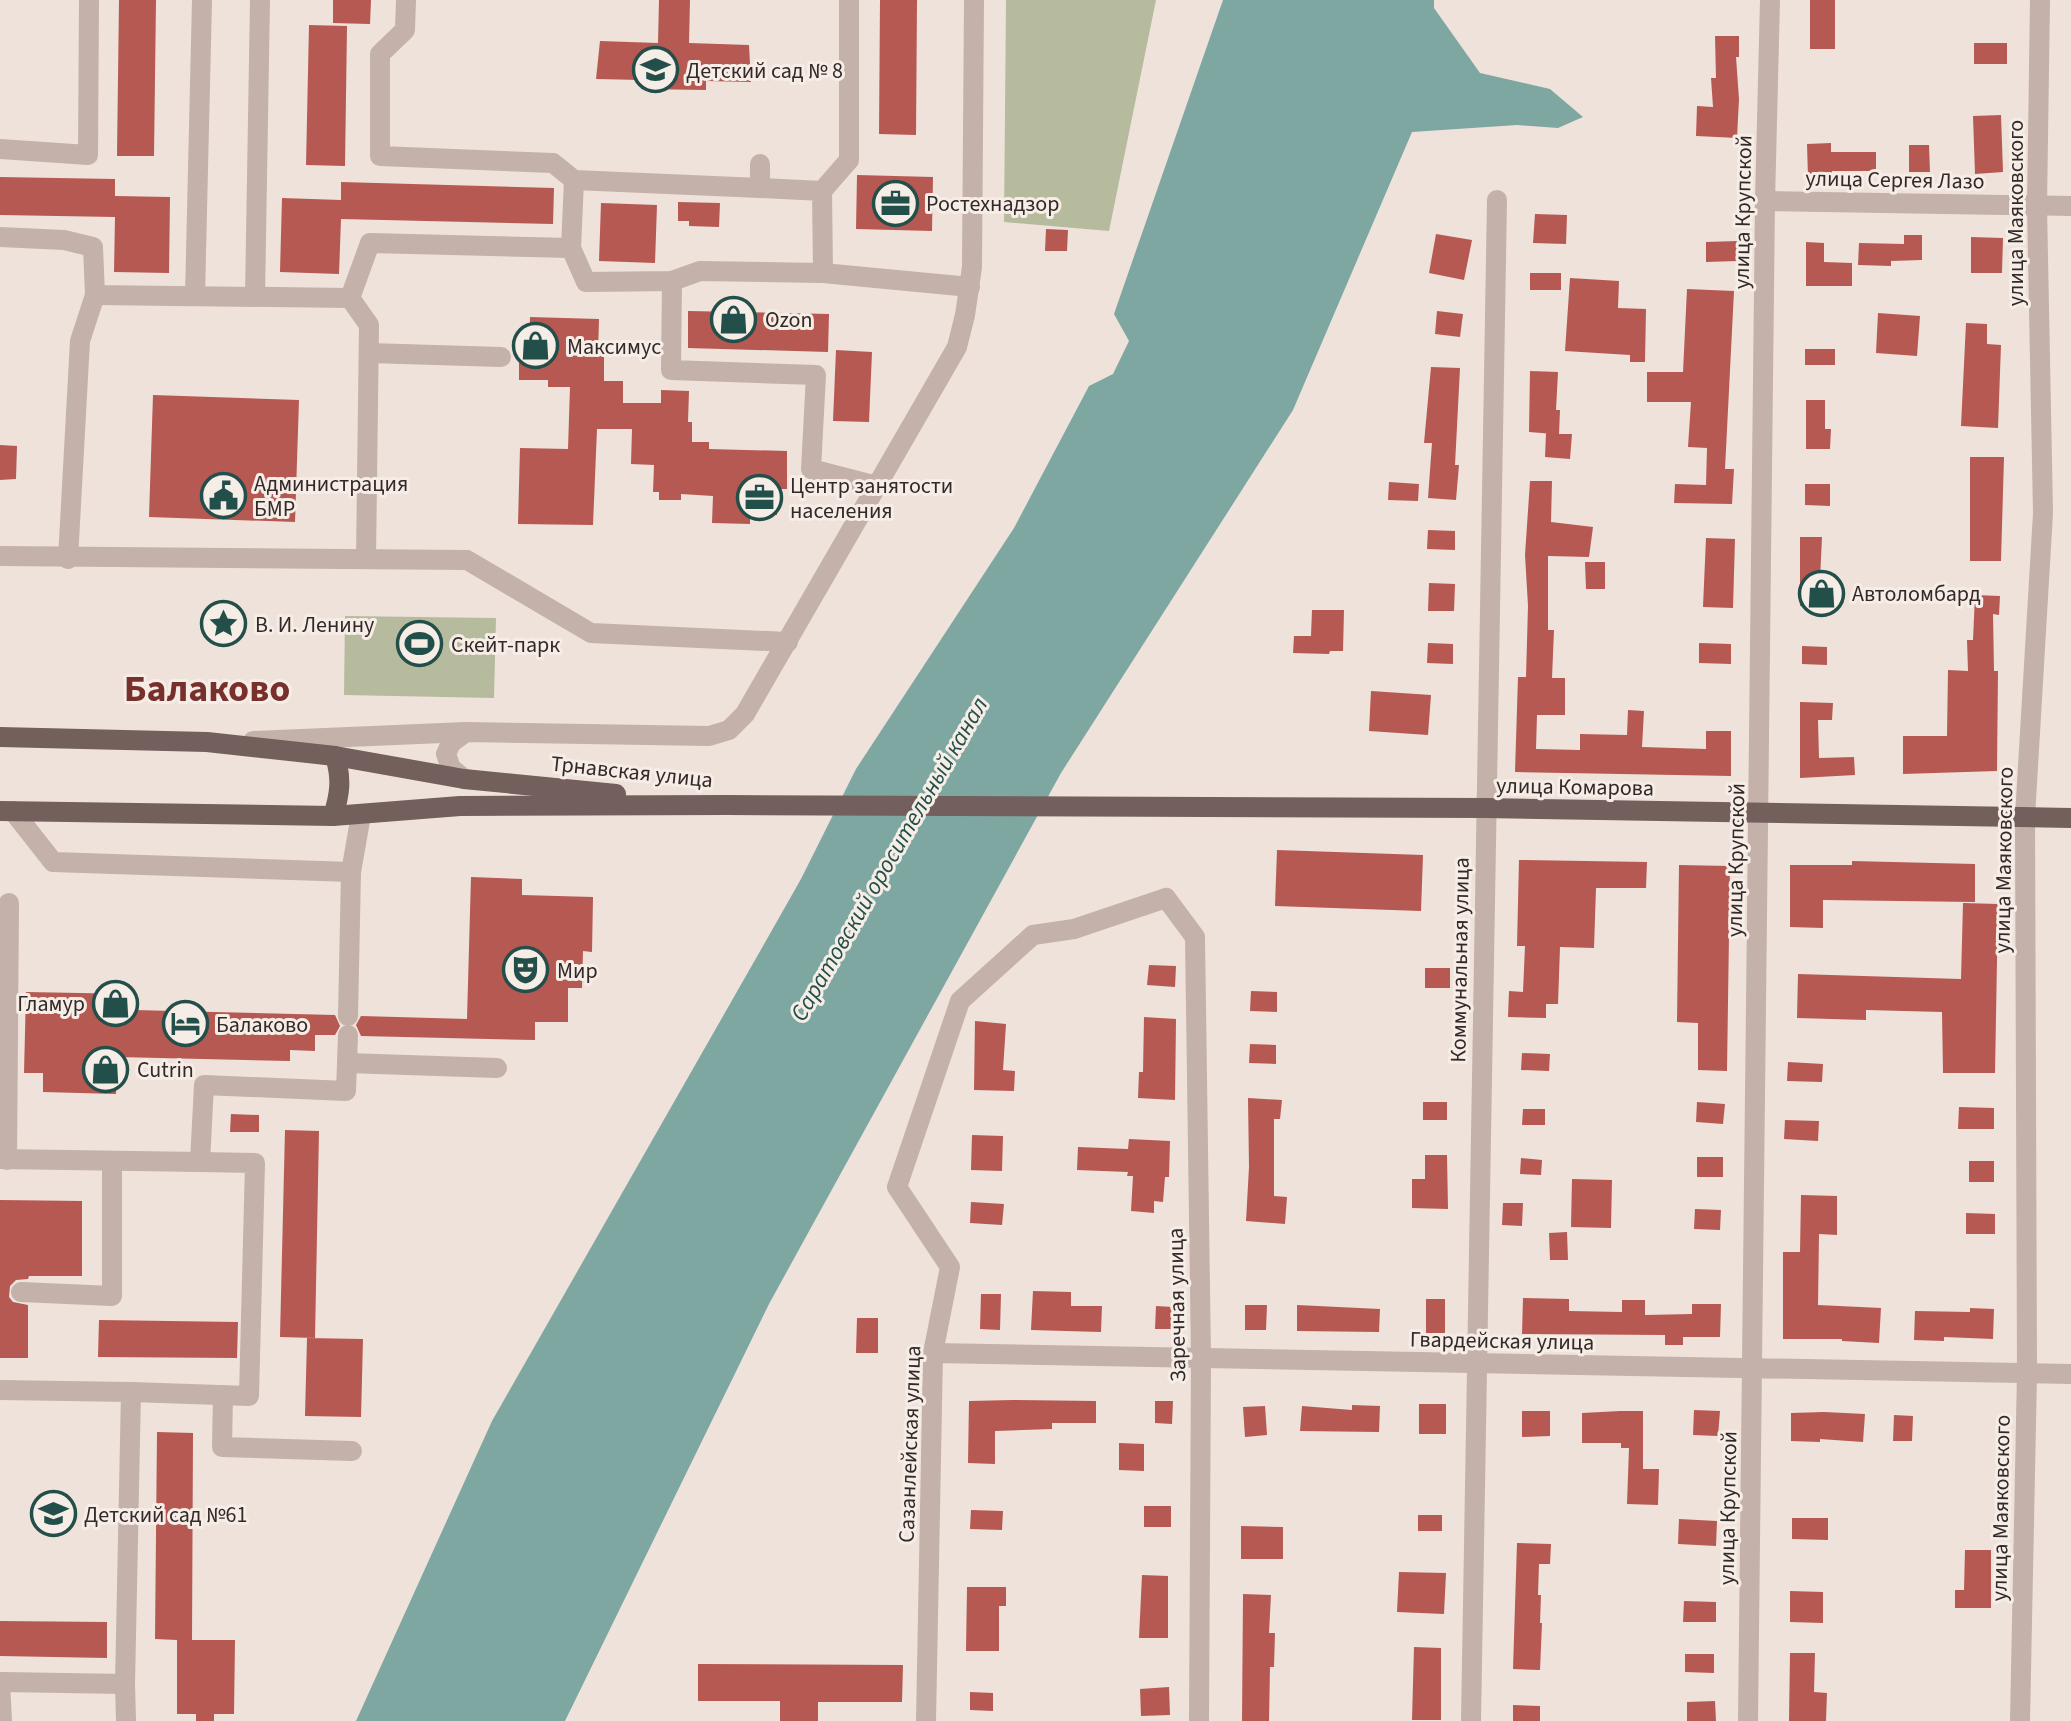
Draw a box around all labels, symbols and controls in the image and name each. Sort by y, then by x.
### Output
school or university icon: Детский сад № 8 [631,46,679,94]
place label: Детский сад № 8 [686,55,843,87]
street label: улица Маяковского [2000,120,2032,306]
street label: улица Крупской [1726,135,1760,289]
street label: улица Сергея Лазо [1805,162,1985,198]
office icon: Ростехнадзор [871,179,919,227]
place label: Ростехнадзор [926,188,1059,220]
shop icon: Ozon [710,295,758,343]
place label: Ozon [765,304,813,336]
shop icon: Максимус [512,322,560,370]
place label: Максимус [567,331,661,363]
place label: Администрация БМР [254,468,408,525]
place label: Центр занятости населения [790,470,953,527]
public building icon: Администрация БМР [199,472,247,520]
office icon: Центр занятости населения [735,474,783,522]
shop icon: Автоломбард [1797,569,1845,617]
place label: Автоломбард [1852,578,1981,610]
place icon: В. И. Ленину [200,600,248,648]
place label: В. И. Ленину [255,609,375,641]
sports icon: Скейт-парк [396,620,444,668]
place label: Скейт-парк [451,629,560,661]
district label: Балаково [124,662,290,716]
water label: Саратовский оросительный канал [782,691,997,1028]
street label: Трнавская улица [549,748,715,796]
street label: улица Маяковского [1986,766,2022,954]
street label: улица Комарова [1496,770,1654,804]
street label: улица Крупской [1719,783,1753,937]
street label: Коммунальная улица [1442,857,1478,1063]
theatre icon: Мир [502,946,550,994]
place label: Мир [557,955,598,987]
shop icon: Гламур [92,979,140,1027]
place label: Гламур [17,988,85,1020]
hotel icon: Балаково [161,1000,209,1048]
place label: Балаково [216,1009,308,1041]
shop icon: Cutrin [82,1045,130,1093]
place label: Cutrin [137,1054,194,1086]
street label: Заречная улица [1160,1227,1194,1382]
street label: Гвардейская улица [1410,1323,1594,1359]
street label: Сазанлейская улица [891,1345,929,1543]
street label: улица Маяковского [1983,1414,2019,1602]
street label: улица Крупской [1711,1431,1745,1585]
school or university icon: Детский сад №61 [29,1490,77,1538]
place label: Детский сад №61 [84,1499,247,1531]

